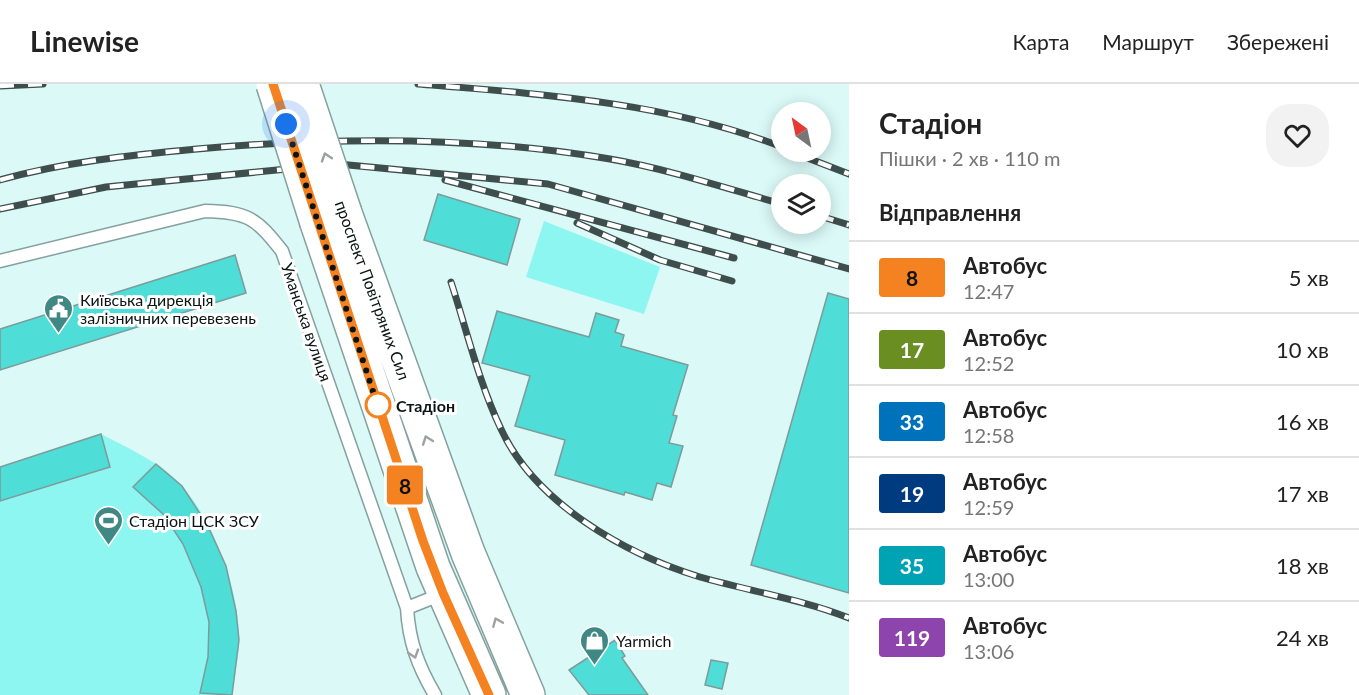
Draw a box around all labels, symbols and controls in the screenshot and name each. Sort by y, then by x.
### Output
text: Linewise [30,24,139,58]
text: Карта [1013,29,1069,54]
text: Маршрут [1102,29,1194,54]
text: Збережені [1227,29,1329,54]
north arrow [771,102,831,162]
map controls [771,102,831,234]
button: heart [1266,104,1329,167]
text: Стадіон [879,106,982,140]
your location [271,109,301,139]
text: Пішки · 2 хв · 110 m [879,146,1061,170]
one-way arrow [321,152,334,163]
button: layers [771,174,831,234]
street label: проспект Повітряних Сил [332,198,414,382]
text: Відправлення [879,199,1021,226]
text: Автобус [963,252,1047,279]
street label: Уманська вулиця [278,260,336,384]
text: 5 хв [1289,264,1329,291]
text: 8 [906,265,918,290]
text: 12:47 [963,279,1014,303]
place label: Київська дирекція залізничних перевезень [80,290,256,327]
public building icon: Київська дирекція залізничних перевезень [43,292,75,334]
text: Автобус [963,324,1047,351]
text: 10 хв [1276,336,1329,363]
text: 17 [900,337,924,362]
text: 12:52 [963,351,1014,375]
marker: Стадіон [365,392,391,418]
place label: Стадіон [396,396,455,415]
text: Автобус [963,396,1047,423]
text: 16 хв [1276,408,1329,435]
text: 33 [900,409,924,434]
text: 12:58 [963,423,1014,447]
one-way arrow [421,435,434,446]
line badge: 8 [386,466,424,504]
text: Автобус [963,468,1047,495]
text: 8 [399,473,411,498]
text: 17 хв [1276,480,1329,507]
text: 19 [900,481,924,506]
text: 12:59 [963,495,1014,519]
sports icon: Стадіон ЦСК ЗСУ [92,504,124,546]
place label: Стадіон ЦСК ЗСУ [129,511,260,530]
text: Автобус [963,540,1047,567]
text: 18 хв [1276,552,1329,579]
text: 35 [900,553,924,578]
text: 13:00 [963,567,1014,591]
text: Автобус [963,612,1047,639]
one-way arrow [492,617,504,628]
shop icon: Yarmich [579,624,611,666]
text: 24 хв [1276,624,1329,651]
text: 119 [894,625,930,650]
place label: Yarmich [616,631,672,650]
text: 13:06 [963,639,1014,663]
one-way arrow [407,648,420,659]

